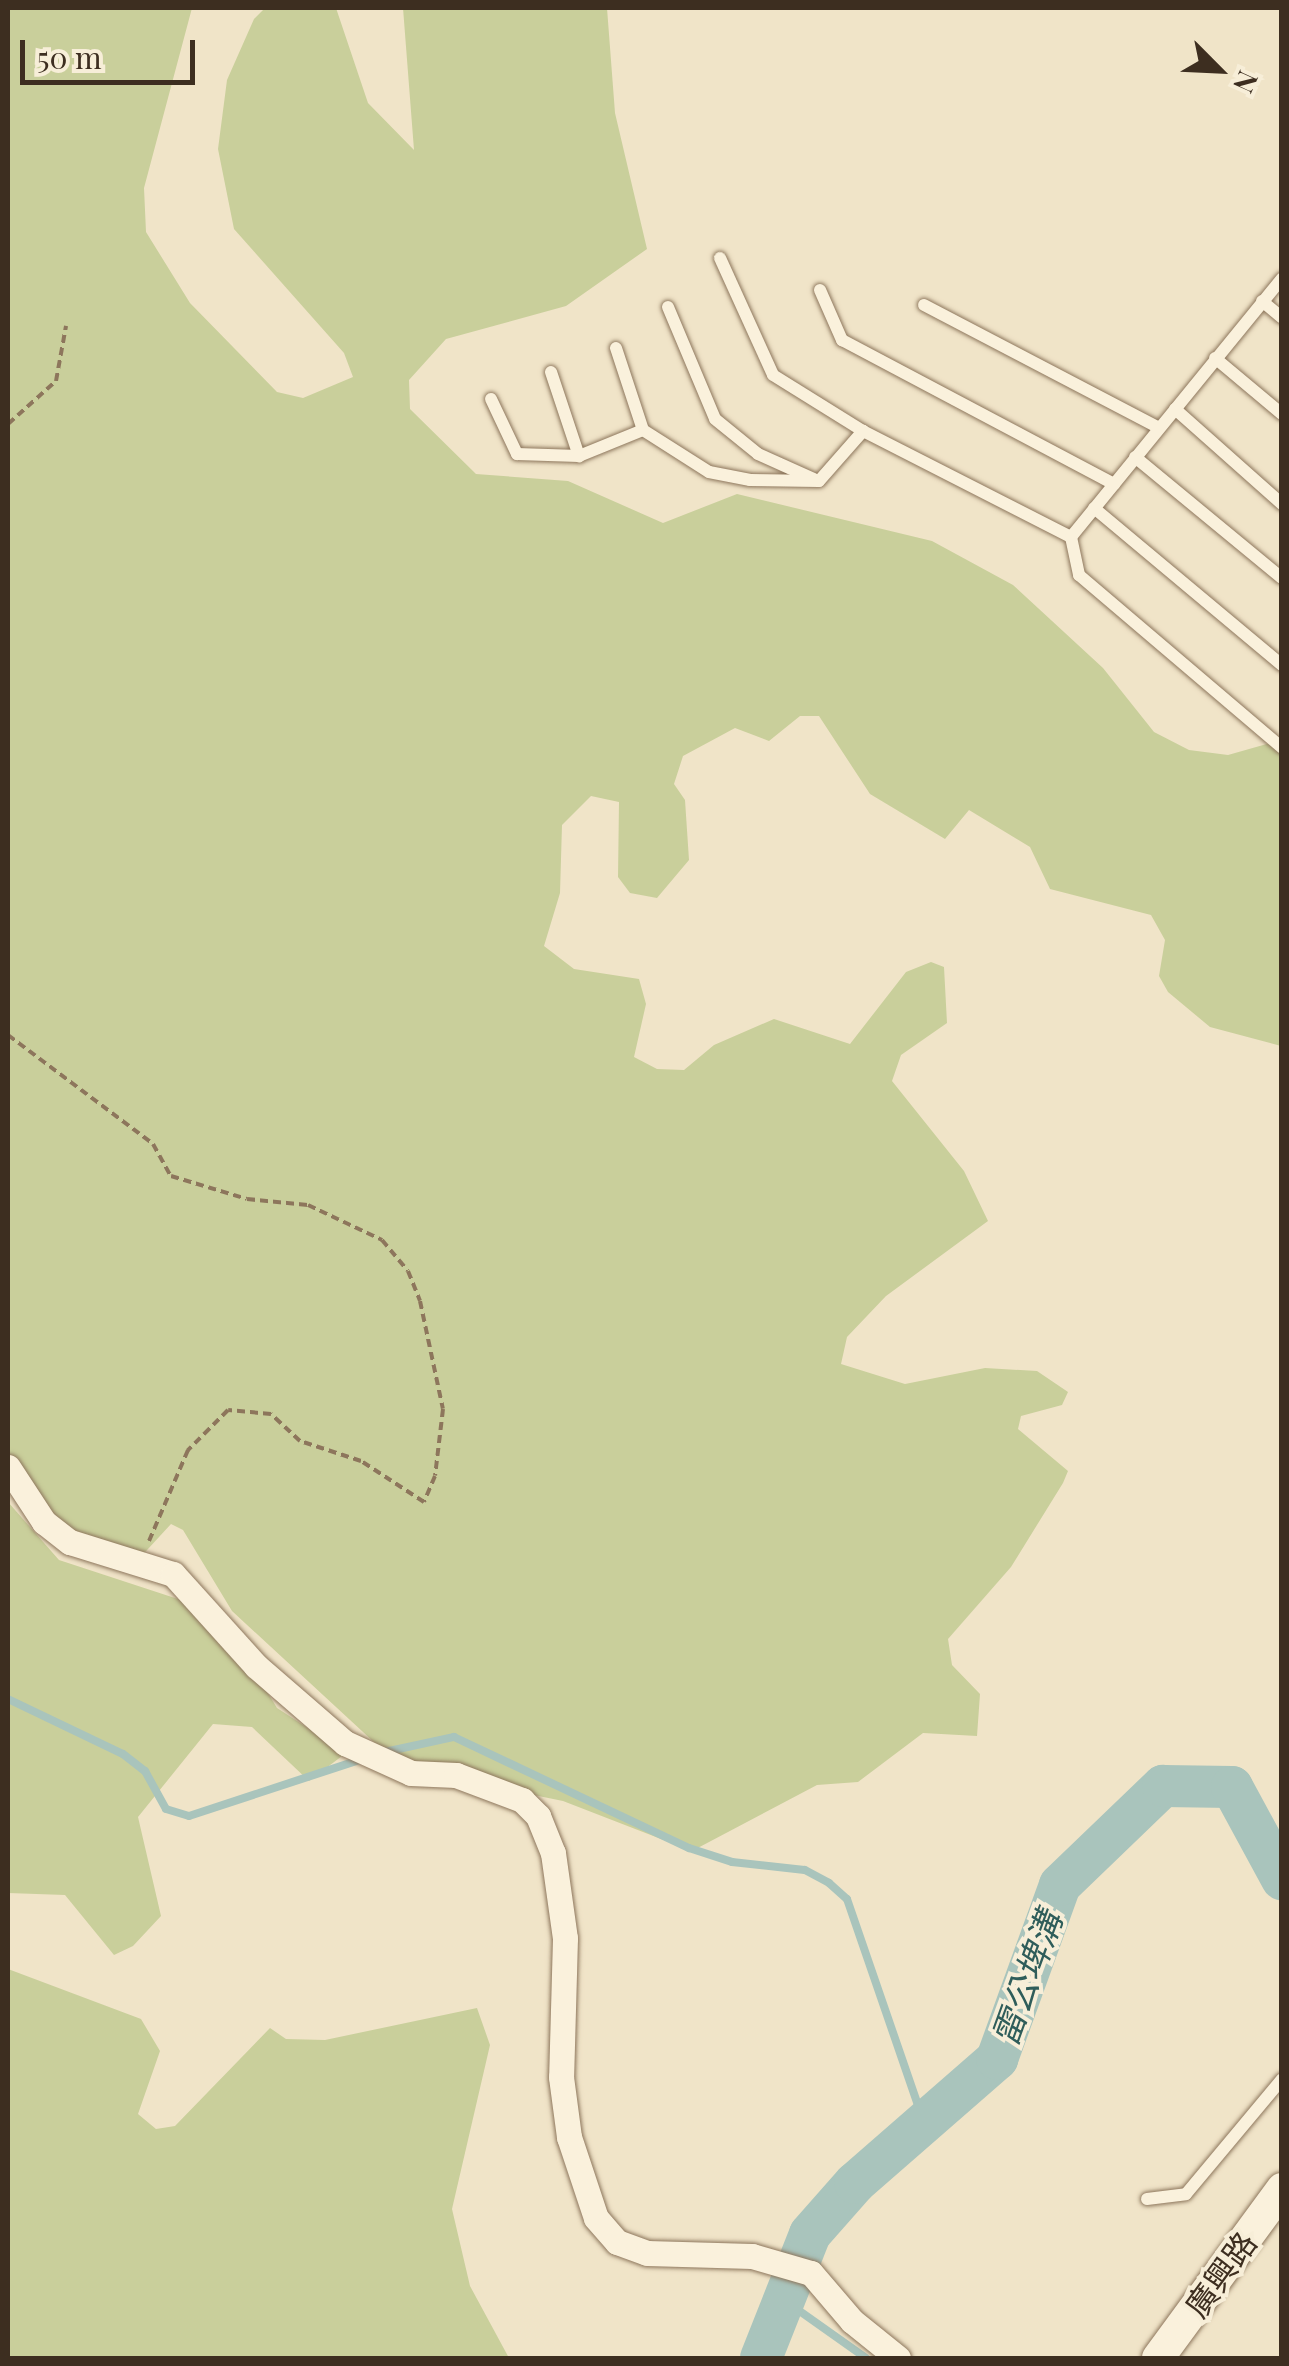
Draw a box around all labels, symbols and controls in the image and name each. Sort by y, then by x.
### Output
scale bar [25,20,200,82]
north arrow [1169,20,1269,120]
text: 50 m [37,37,102,77]
text: N [1226,66,1268,99]
water label: 雷公埤溝 [982,1905,1070,2051]
street label: 廣興路 [1176,2224,1264,2324]

